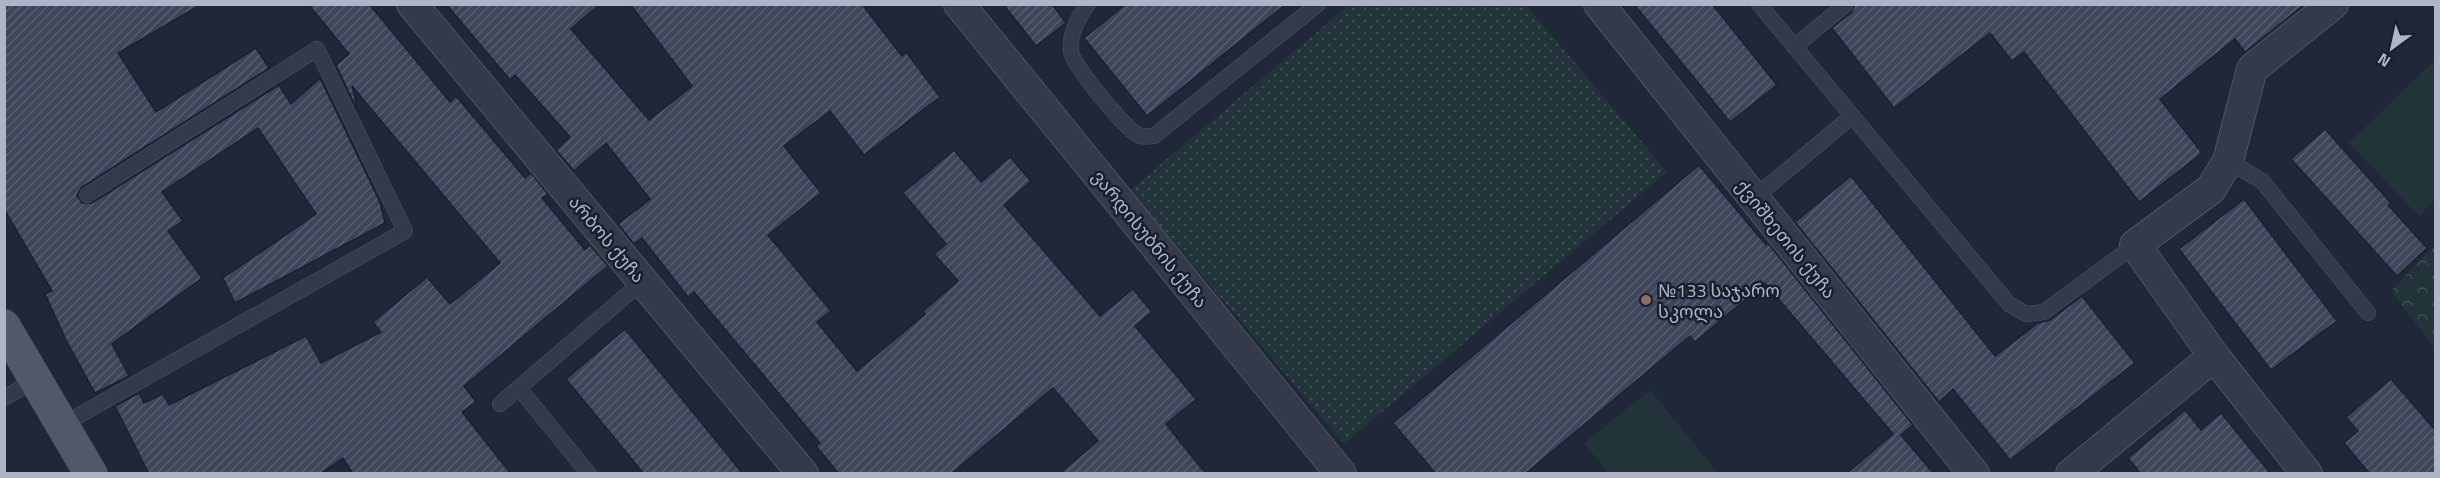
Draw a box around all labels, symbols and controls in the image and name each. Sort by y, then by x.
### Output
north arrow [2362,18,2422,78]
text: N [2373,47,2395,74]
street label: ვარდისუბნის ქუჩა [1086,164,1214,314]
street label: ქვიშხეთის ქუჩა [1729,174,1843,304]
street label: არბოს ქუჩა [562,189,652,289]
place label: №133 საჯარო სკოლა [1658,277,1780,325]
marker: №133 საჯარო სკოლა [1639,293,1653,307]

